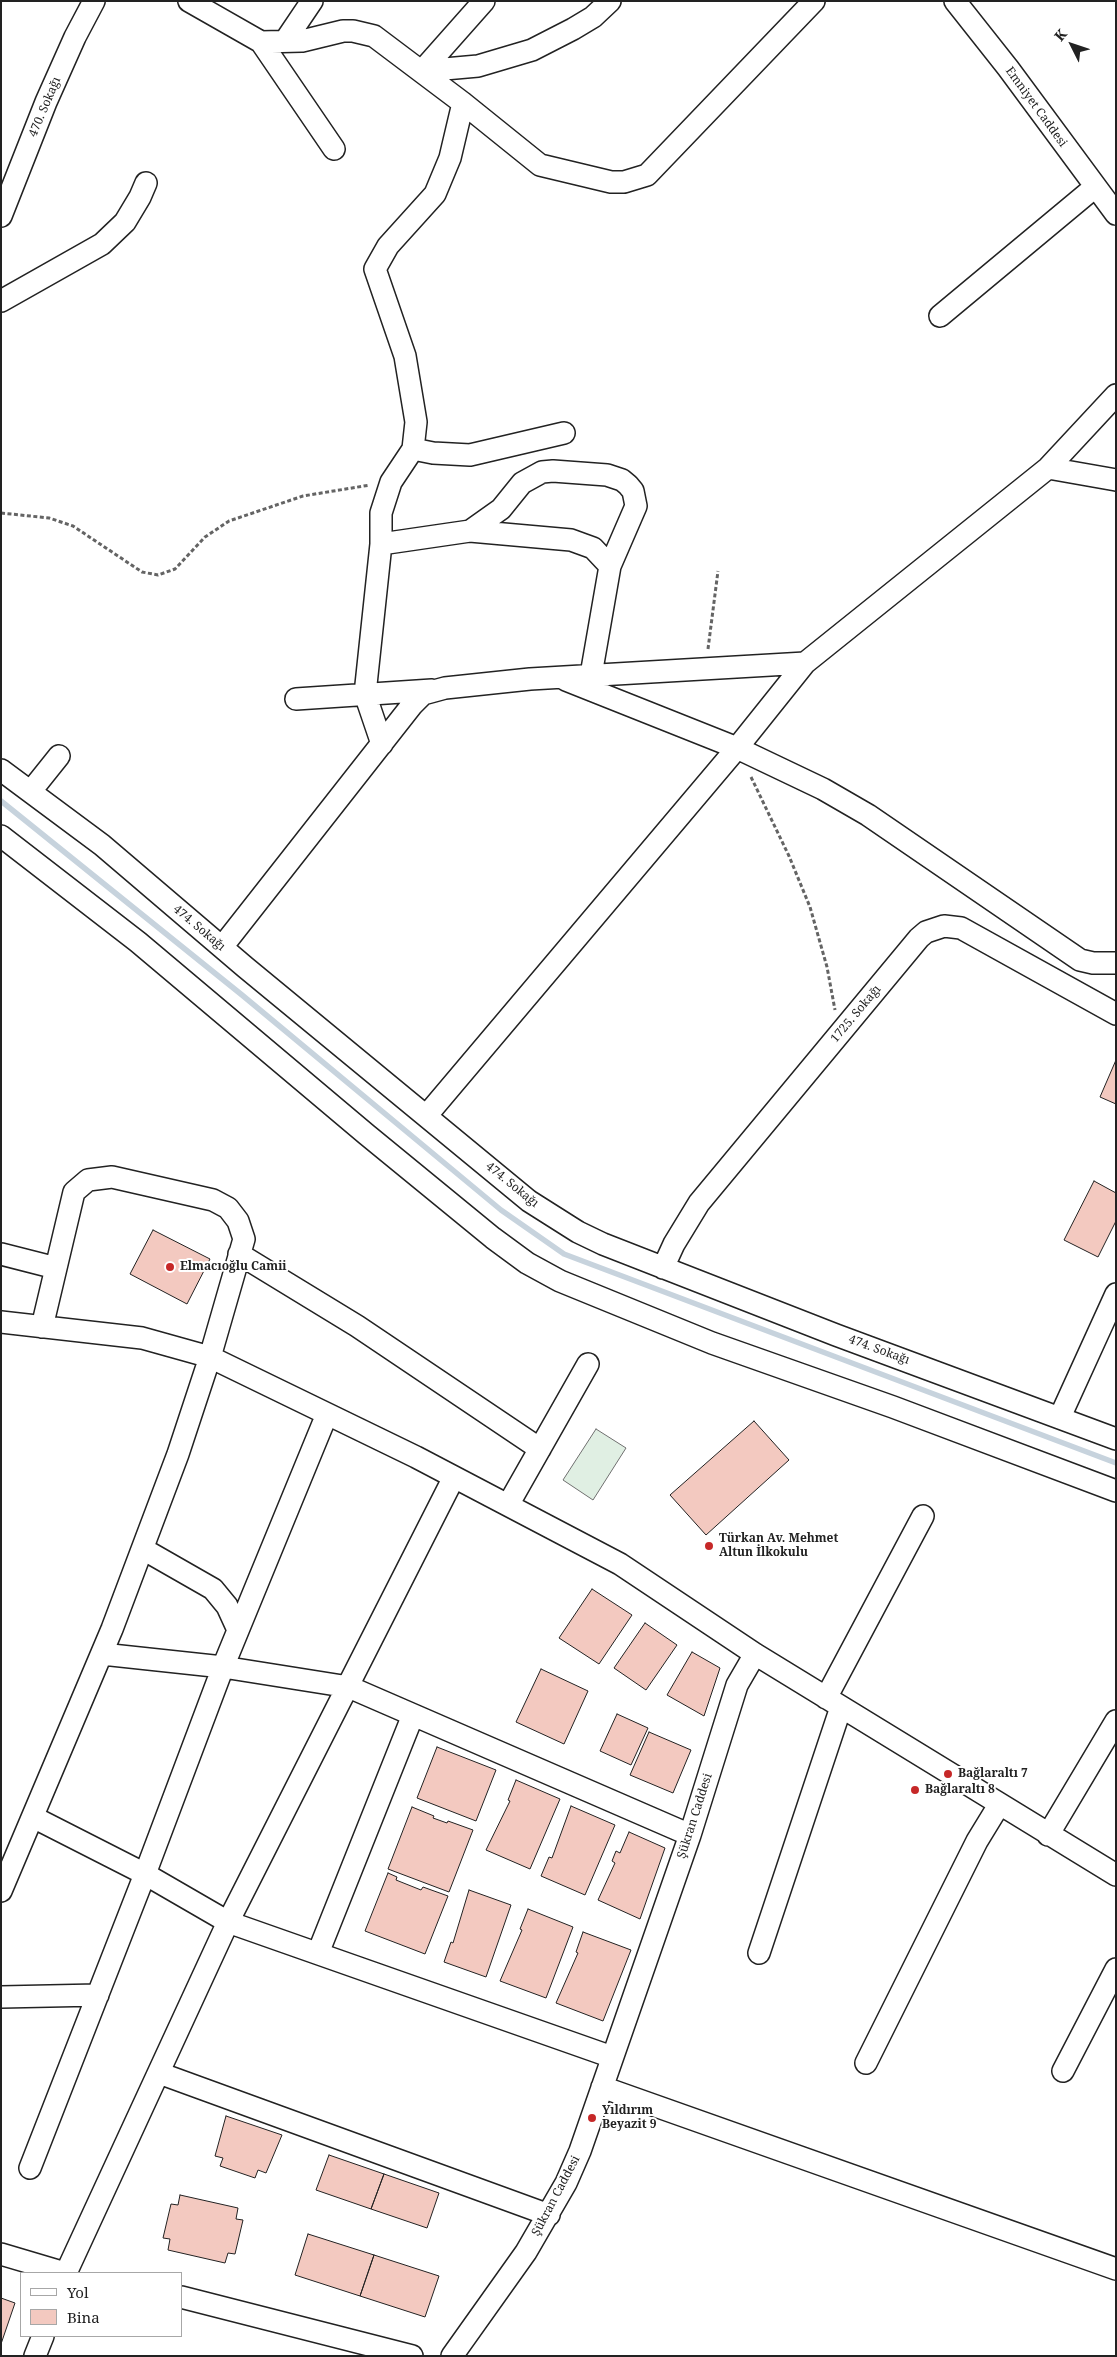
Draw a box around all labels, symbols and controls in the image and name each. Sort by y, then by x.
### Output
north arrow [1047,20,1097,70]
text: K [1050,25,1071,45]
street label: Emniyet Caddesi [1002,64,1070,150]
street label: 470. Sokağı [26,75,64,139]
street label: 474. Sokağı [170,902,228,954]
street label: 1725. Sokağı [828,982,884,1046]
street label: 474. Sokağı [483,1159,541,1211]
place label: Elmacıoğlu Camii [180,1260,287,1274]
marker: Elmacıoğlu Camii [164,1261,176,1273]
street label: 474. Sokağı [847,1332,911,1368]
place label: Türkan Av. Mehmet Altun İlkokulu [719,1532,838,1560]
marker: Türkan Av. Mehmet Altun İlkokulu [703,1540,715,1552]
place label: Bağlaraltı 7 [958,1767,1028,1781]
marker: Bağlaraltı 7 [942,1768,954,1780]
street label: Şükran Caddesi [674,1772,716,1860]
place label: Bağlaraltı 8 [925,1783,995,1797]
marker: Bağlaraltı 8 [909,1784,921,1796]
place label: Yıldırım Beyazit 9 [602,2104,656,2132]
marker: Yıldırım Beyazit 9 [586,2112,598,2124]
street label: Şükran Caddesi [529,2153,583,2239]
legend [20,2272,182,2337]
text: Yol [67,2282,89,2302]
text: Bina [67,2307,100,2327]

